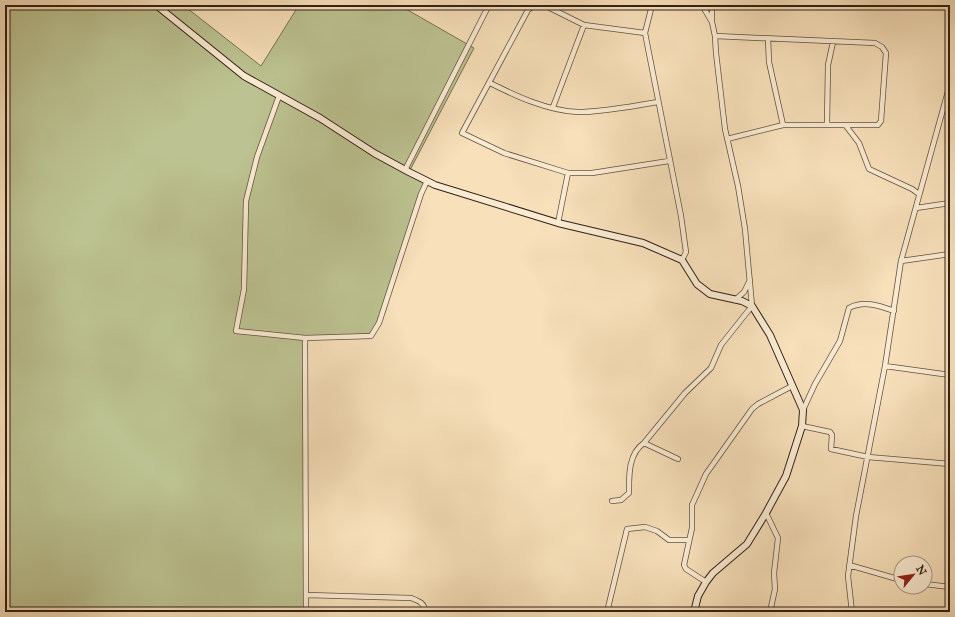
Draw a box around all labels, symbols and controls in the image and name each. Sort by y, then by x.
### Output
north arrow [893,555,933,595]
text: N [913,563,930,578]

